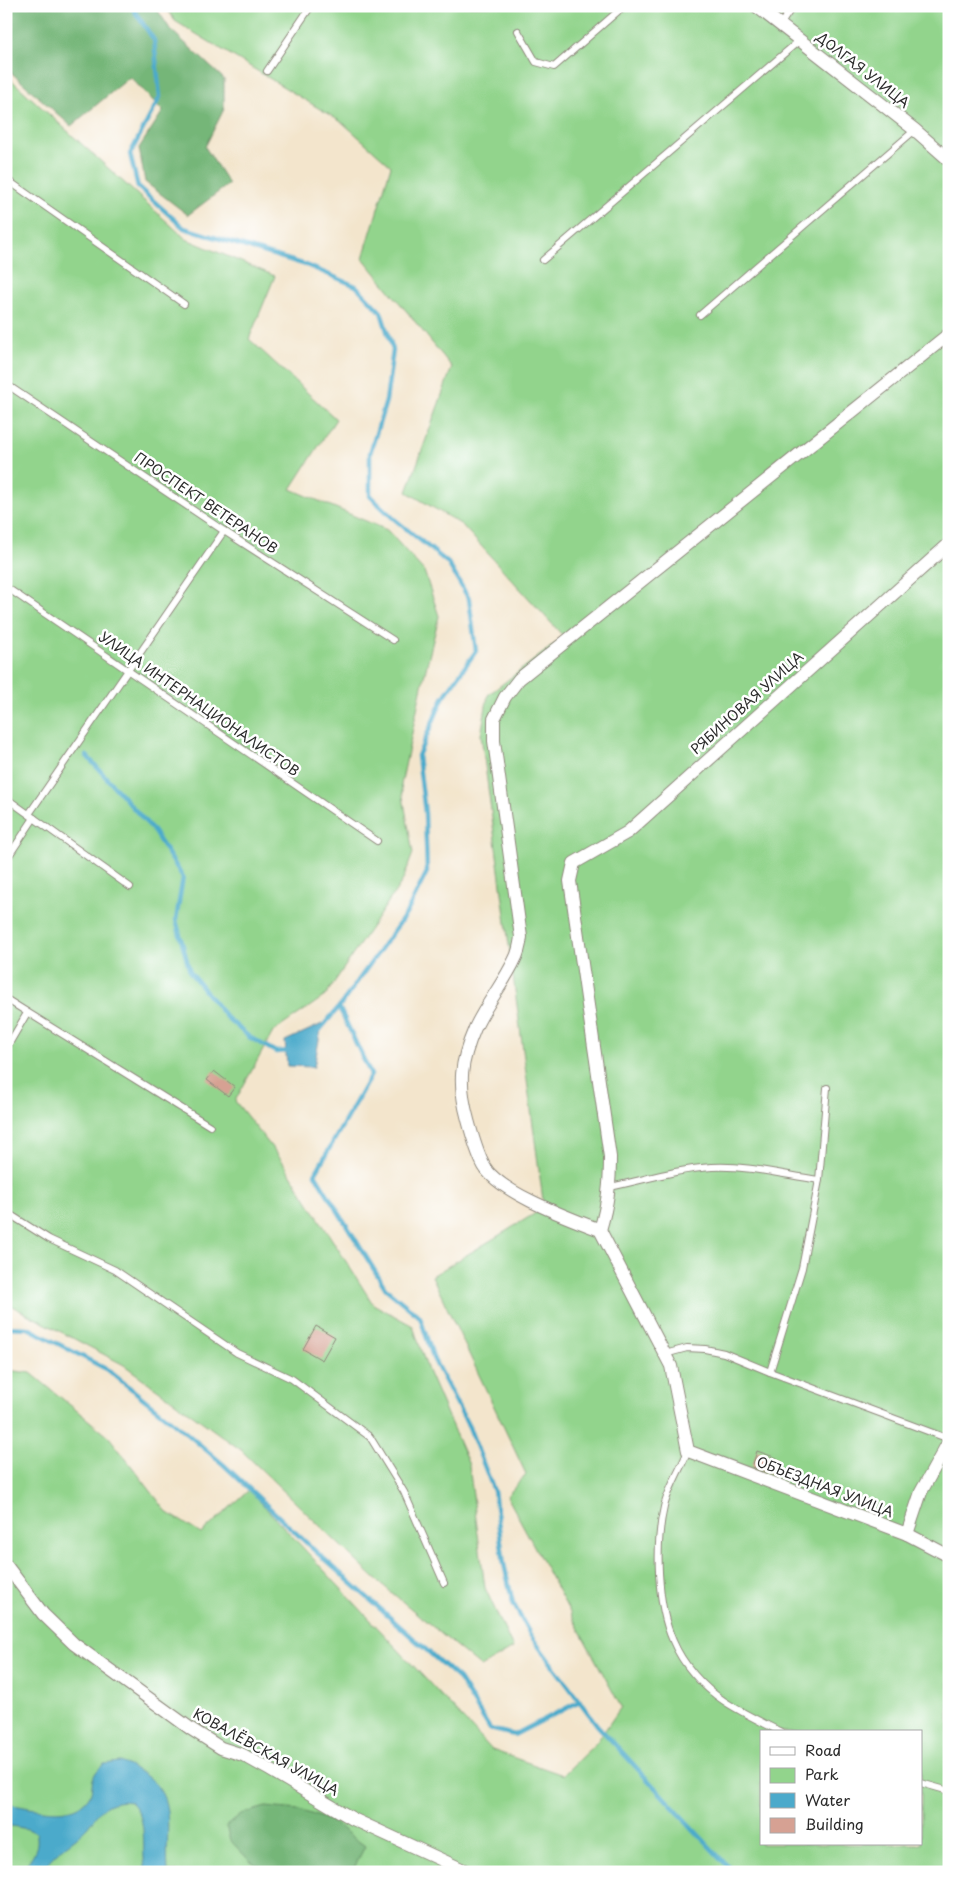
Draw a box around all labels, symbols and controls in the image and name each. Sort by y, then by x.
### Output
street label: ДОЛГАЯ УЛИЦА [811,26,915,113]
street label: ПРОСПЕКТ ВЕТЕРАНОВ [130,447,282,558]
street label: УЛИЦА ИНТЕРНАЦИОНАЛИСТОВ [95,626,304,781]
street label: РЯБИНОВАЯ УЛИЦА [686,646,808,759]
street label: ОБЪЕЗДНАЯ УЛИЦА [754,1451,897,1522]
street label: КОВАЛЁВСКАЯ УЛИЦА [189,1703,343,1801]
legend [760,1730,922,1846]
text: Road [805,1738,841,1761]
text: Park [805,1762,839,1785]
text: Water [805,1788,850,1811]
text: Building [805,1812,864,1835]

